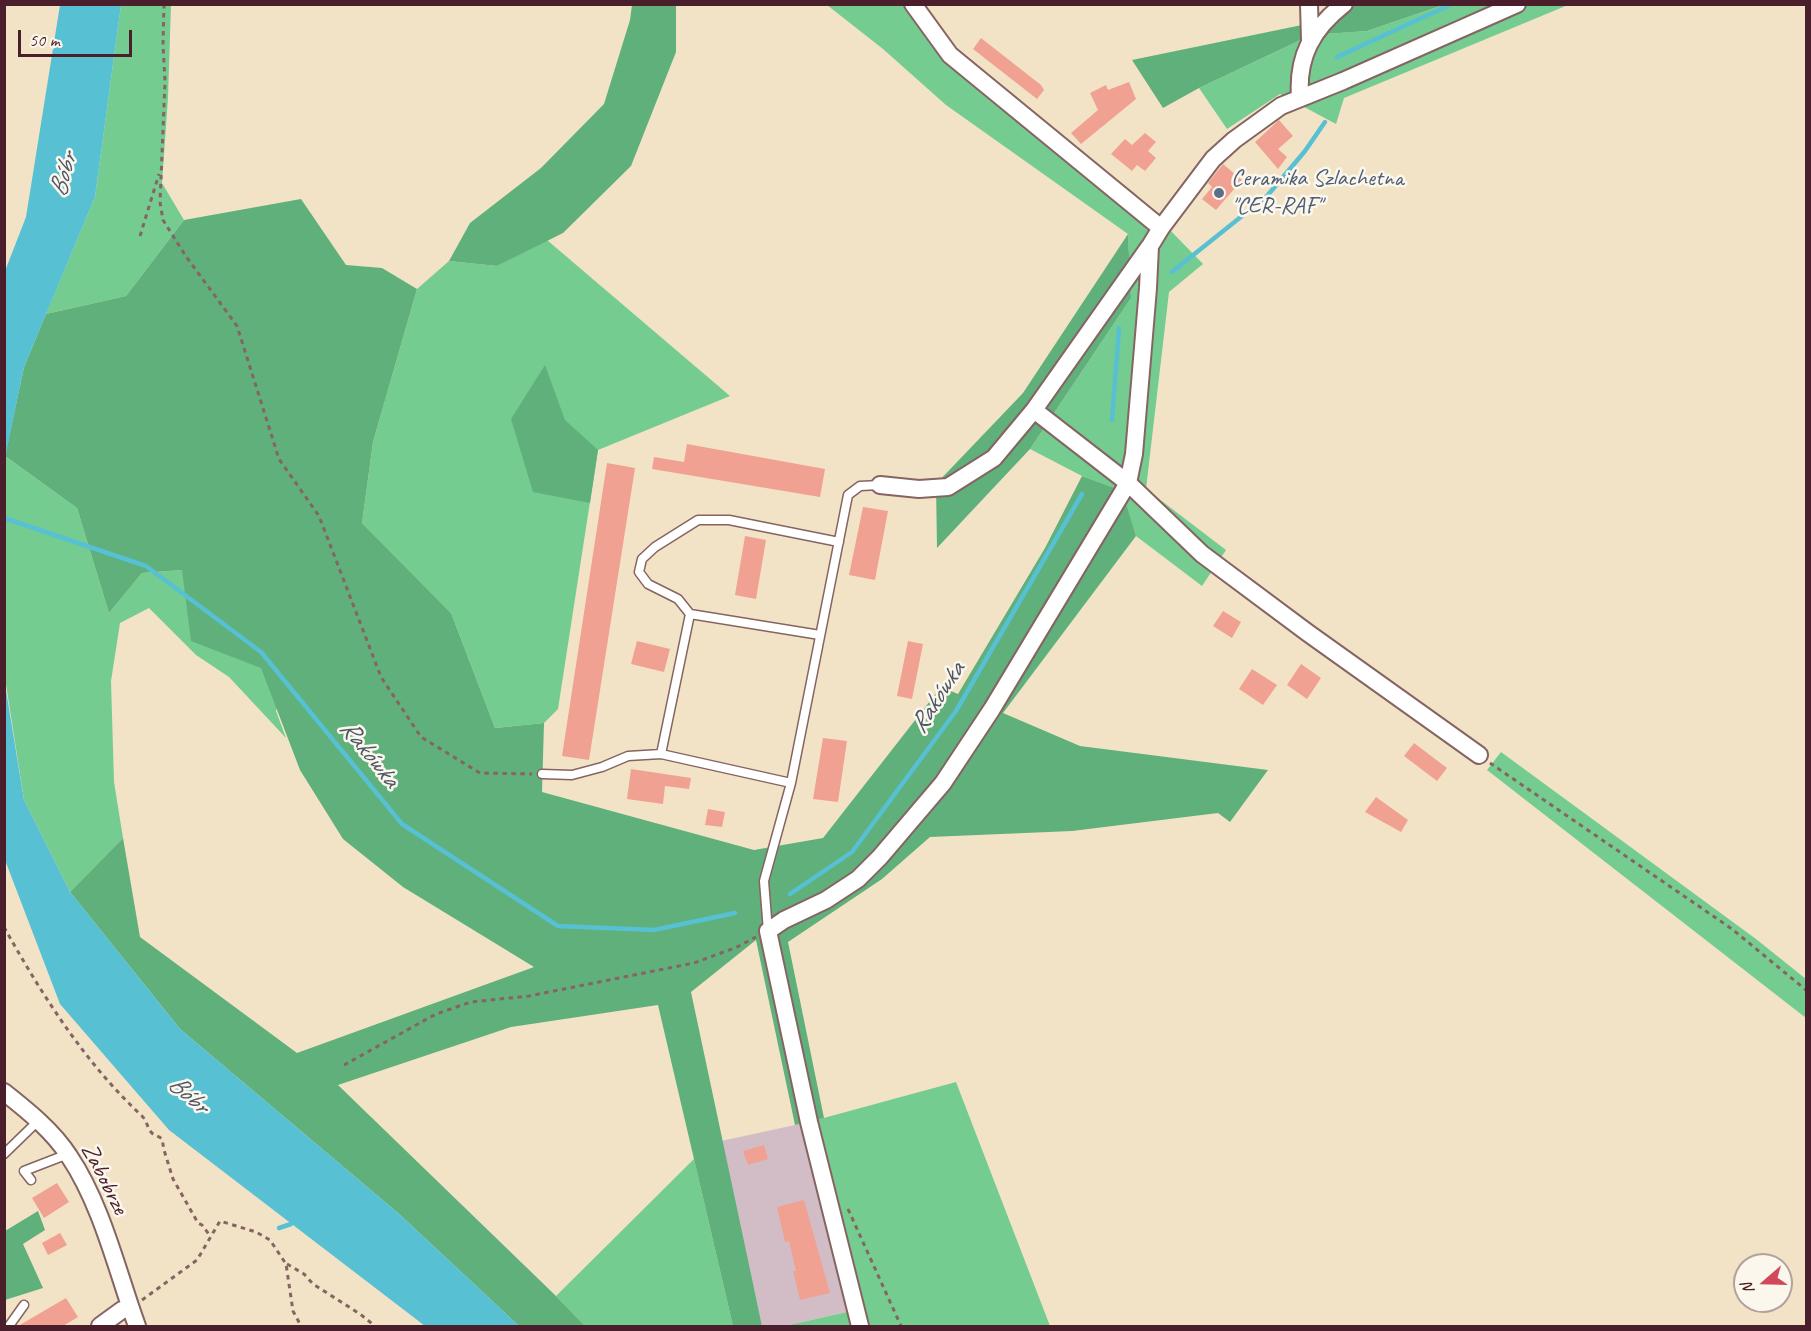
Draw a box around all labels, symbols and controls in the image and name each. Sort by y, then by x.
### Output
scale bar [21,18,135,56]
text: 50 m [29,29,60,51]
water label: Bóbr [43,150,85,200]
place label: Ceramika Szlachetna "CER-RAF" [1231,165,1403,221]
marker: Ceramika Szlachetna "CER-RAF" [1212,186,1226,200]
water label: Rakówka [904,657,972,739]
water label: Rakówka [332,714,406,794]
water label: Bóbr [161,1069,215,1121]
street label: Zabobrze [74,1139,134,1219]
north arrow [1733,1253,1793,1313]
text: N [1737,1280,1759,1297]

